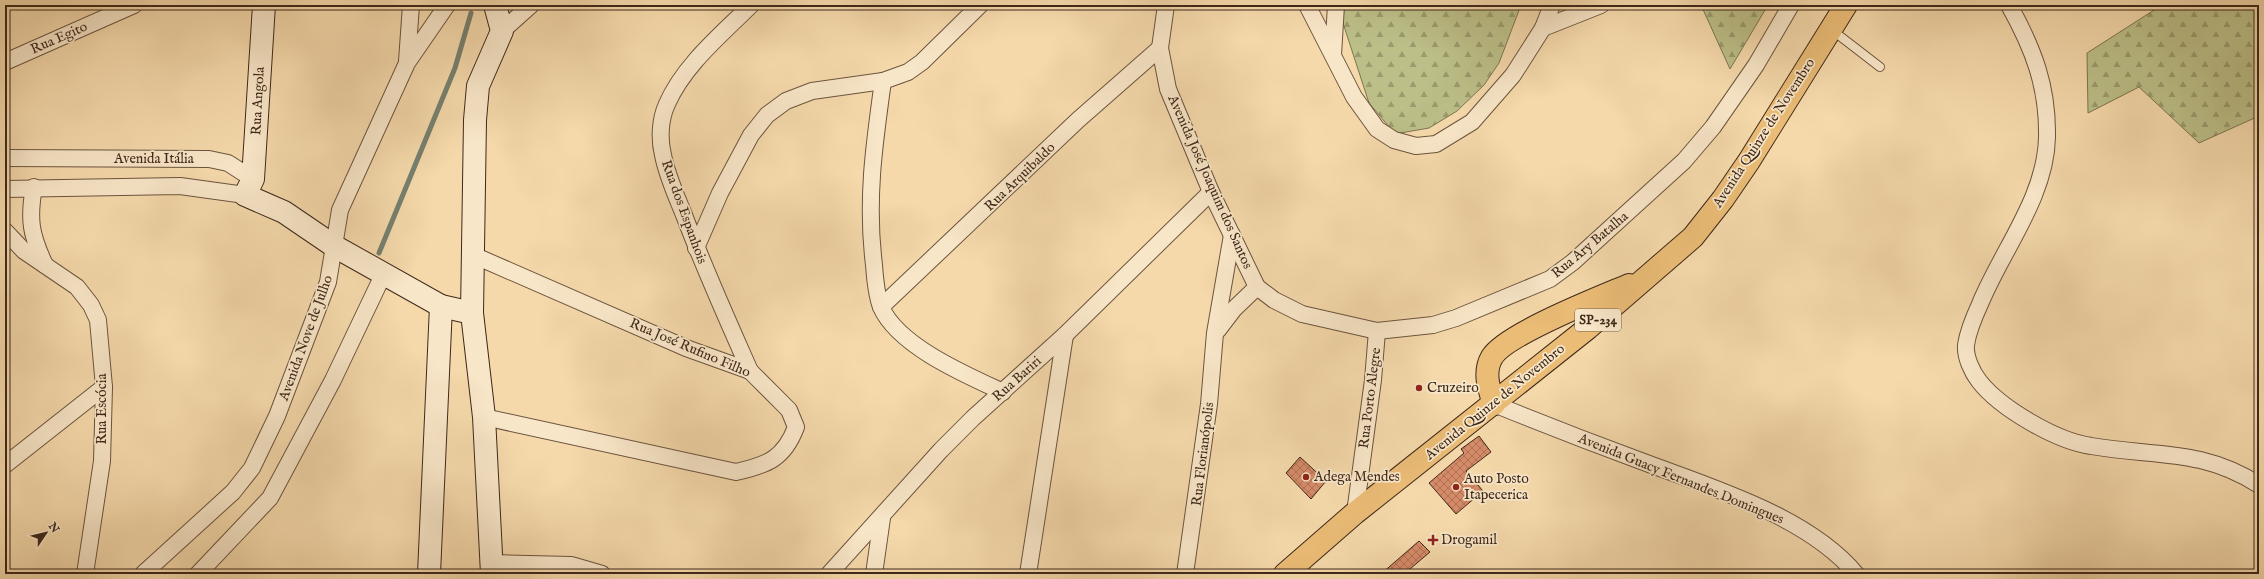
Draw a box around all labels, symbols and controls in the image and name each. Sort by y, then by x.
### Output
street label: Rua Egito [28,17,91,58]
street label: Avenida Quinze de Novembro [1708,54,1819,212]
street label: Rua Angola [247,65,269,136]
street label: Avenida José Joaquim dos Santos [1163,91,1257,272]
street label: Rua Arquibaldo [981,138,1060,215]
street label: Avenida Itália [113,150,195,168]
street label: Rua dos Espanhois [657,158,711,266]
street label: Rua Ary Batalha [1548,207,1633,282]
street label: Avenida Nove de Julho [275,272,337,404]
road number: SP-234 [1575,309,1621,331]
street label: Rua José Rufino Filho [627,314,754,382]
street label: Avenida Quinze de Novembro [1421,340,1569,465]
street label: Rua Porto Alegre [1355,346,1385,450]
street label: Rua Bariri [989,352,1046,406]
street label: Rua Escócia [93,373,111,444]
place label: Cruzeiro [1427,379,1479,397]
marker: Cruzeiro [1414,383,1424,393]
street label: Rua Florianópolis [1188,401,1218,507]
street label: Avenida Guacy Fernandes Domingues [1575,429,1786,529]
place label: Adega Mendes [1313,468,1400,486]
place label: Auto Posto Itapecerica [1463,470,1529,504]
marker: Adega Mendes [1301,472,1311,482]
marker: Auto Posto Itapecerica [1451,482,1461,492]
north arrow [26,513,66,553]
text: N [44,519,62,536]
place label: Drogamil [1441,531,1497,549]
marker: Drogamil [1428,535,1438,545]

